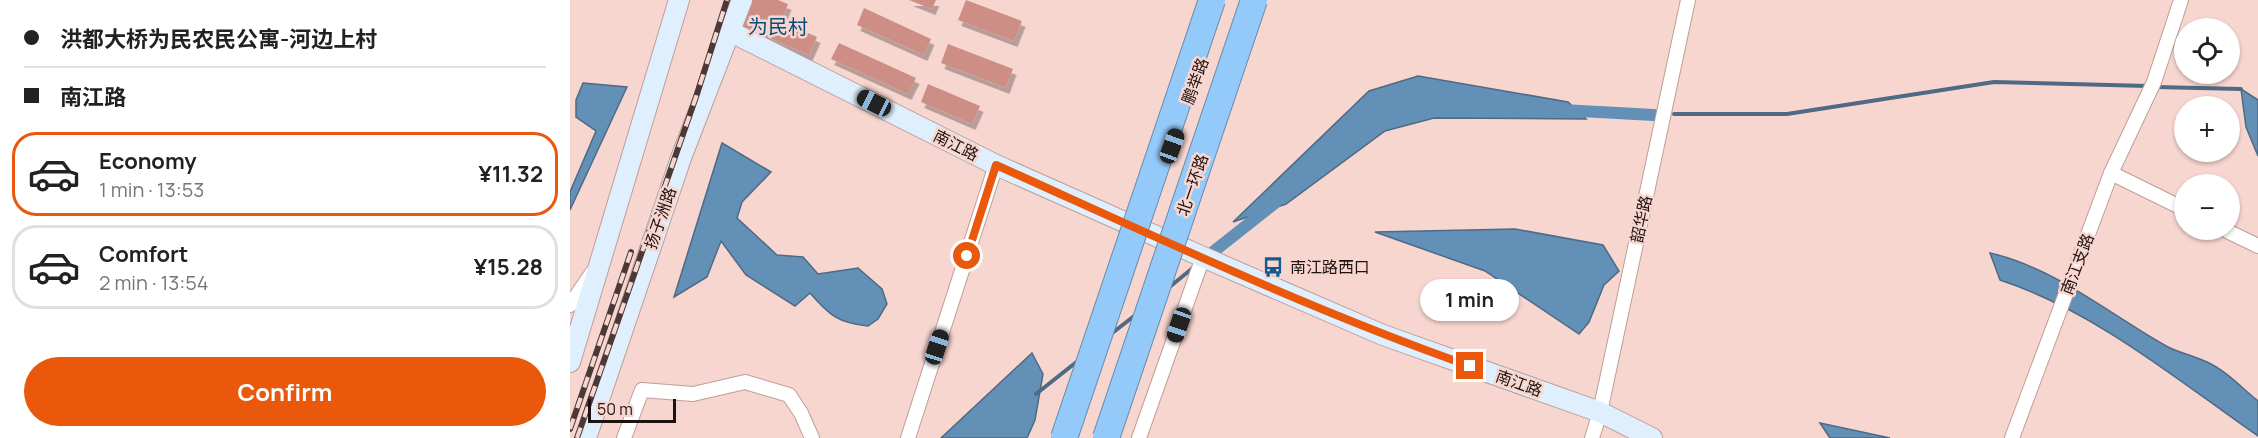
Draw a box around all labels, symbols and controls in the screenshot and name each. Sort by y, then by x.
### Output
district label: 为民村 [748,13,808,40]
map controls [2174,18,2240,240]
button: locate [2174,18,2240,84]
text: 洪都大桥为民农民公寓-河边上村 [60,24,377,54]
street label: 鹏举路 [1176,55,1214,107]
text: 南江路 [60,82,126,112]
car [854,87,894,119]
button: + [2174,96,2240,162]
street label: 南江路 [930,124,982,166]
car [1157,126,1187,166]
text: Economy [99,146,197,176]
icon: car [27,147,81,201]
street label: 北一环路 [1171,151,1213,219]
text: ¥11.32 [479,159,543,189]
button: − [2174,174,2240,240]
text: 1 min · 13:53 [99,176,204,203]
street label: 扬子洲路 [639,184,681,252]
street label: 韶华路 [1625,193,1657,245]
street label: 南江支路 [2055,230,2099,298]
text: Comfort [99,239,188,269]
icon: car [27,240,81,294]
route start [953,242,980,269]
text: ¥15.28 [474,252,543,282]
bus stop icon: 南江路西口 [1261,255,1285,279]
place label: 南江路西口 [1290,256,1370,278]
text: 2 min · 13:54 [99,269,209,296]
callout: 1 min [1420,279,1520,321]
text: 1 min [1445,286,1494,313]
car [1165,305,1193,345]
car [923,327,951,367]
route end [1456,352,1483,379]
button: Confirm [24,357,546,426]
street label: 南江路 [1493,364,1545,402]
scale bar [588,396,676,424]
text: 50 m [597,398,633,420]

